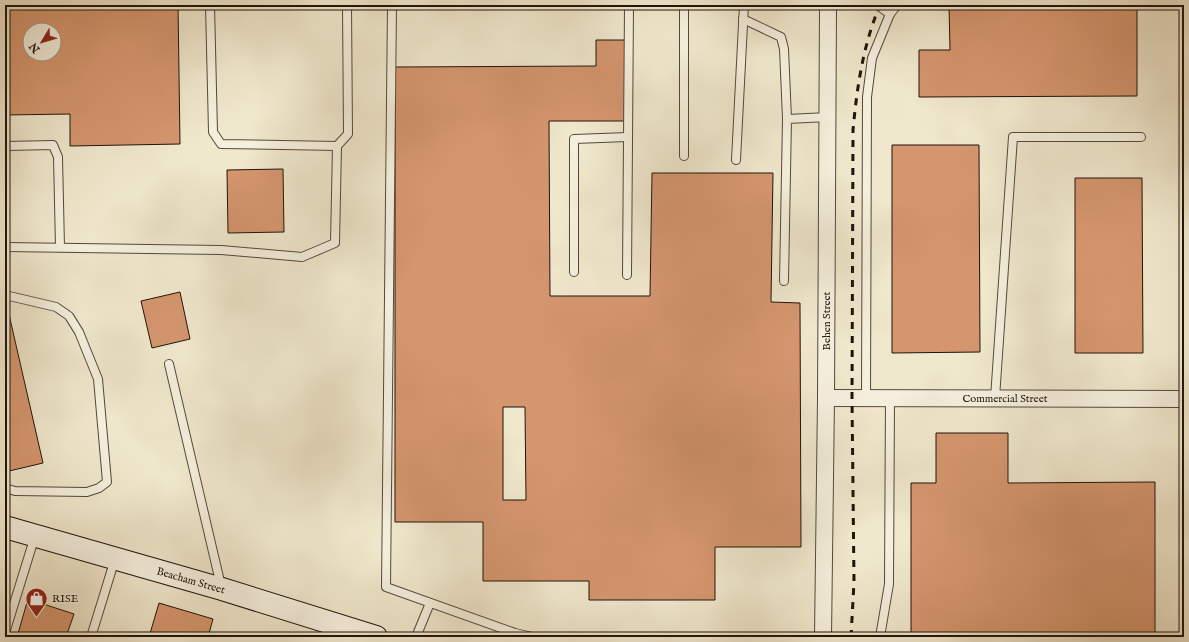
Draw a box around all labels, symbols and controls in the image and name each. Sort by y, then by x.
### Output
north arrow [22,22,62,62]
text: N [26,39,44,56]
street label: Behen Street [820,291,834,350]
street label: Commercial Street [963,392,1048,406]
street label: Beacham Street [155,564,227,597]
shop icon: RISE [23,585,49,618]
place label: RISE [52,592,79,606]

